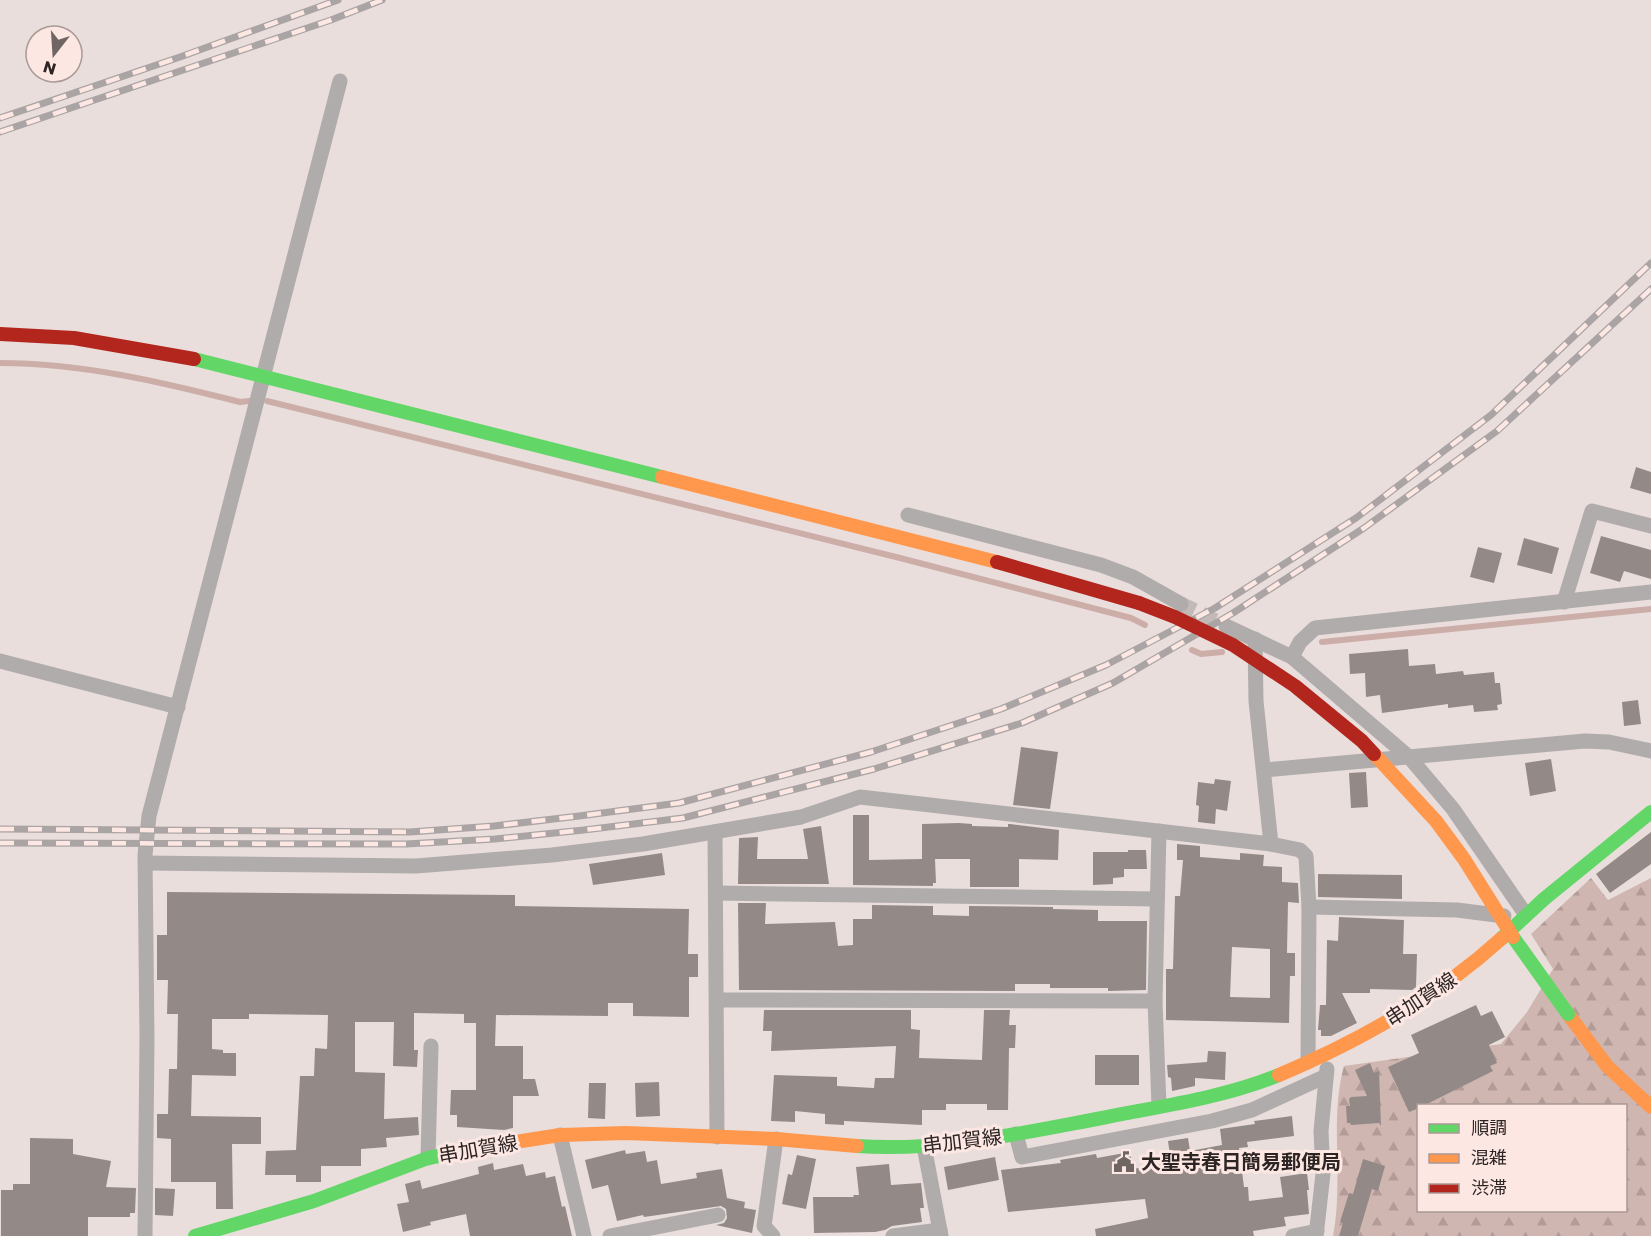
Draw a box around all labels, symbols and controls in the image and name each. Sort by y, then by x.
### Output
north arrow [24,24,84,84]
text: N [41,55,59,81]
street label: 串加賀線 [1380,965,1462,1033]
legend [1417,1104,1627,1212]
text: 順調 [1471,1115,1507,1140]
street label: 串加賀線 [921,1122,1003,1160]
street label: 串加賀線 [436,1128,520,1170]
text: 混雑 [1471,1145,1507,1170]
place label: 大聖寺春日簡易郵便局 [1141,1148,1341,1176]
public building icon: 大聖寺春日簡易郵便局 [1112,1150,1136,1174]
text: 渋滞 [1471,1175,1507,1200]

